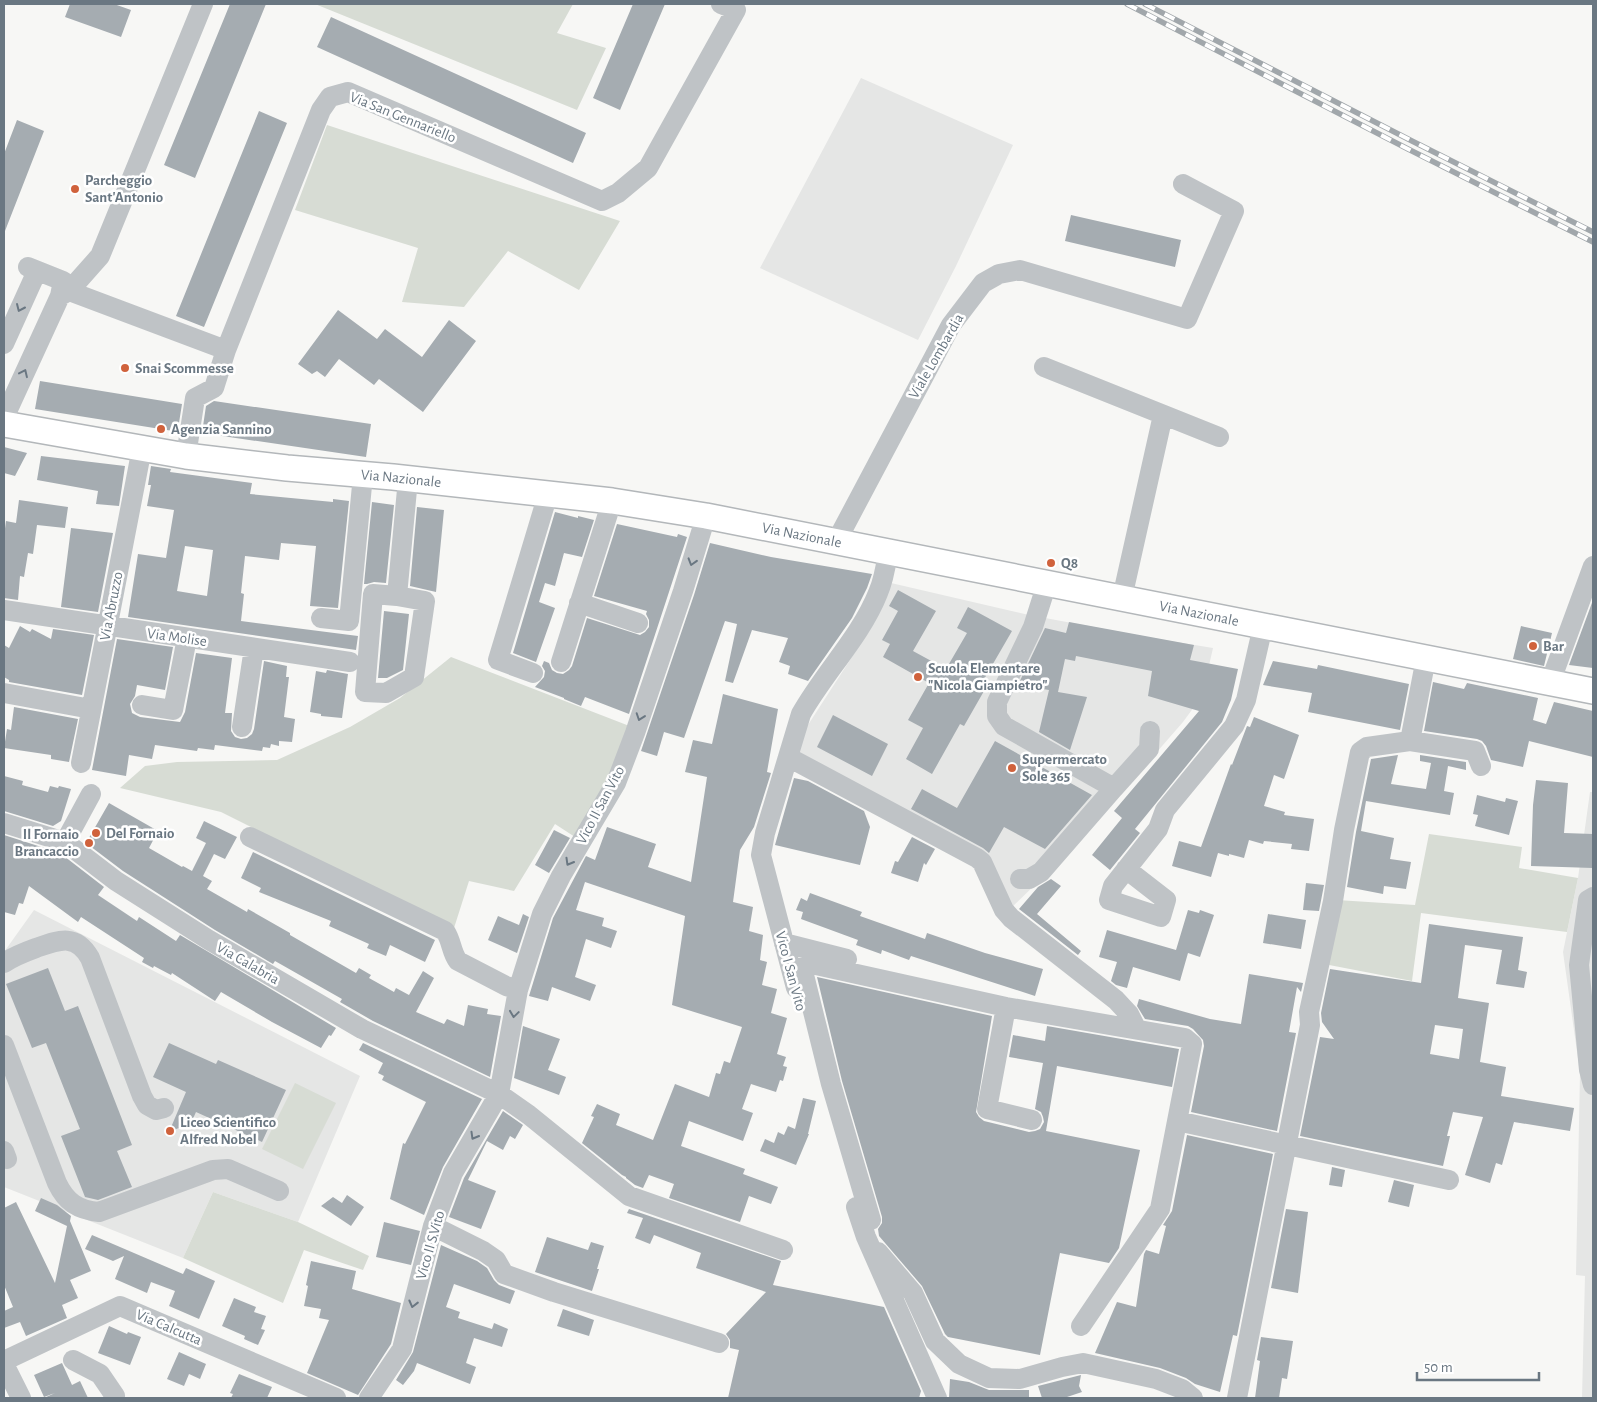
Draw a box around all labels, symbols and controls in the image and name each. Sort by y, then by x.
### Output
street label: Via San Gennariello [348,89,458,146]
place label: Parcheggio Sant'Antonio [85,173,163,205]
marker: Parcheggio Sant'Antonio [69,183,81,195]
one-way arrow [16,303,27,312]
street label: Viale Lombardia [906,311,967,401]
place label: Snai Scommesse [135,361,234,376]
marker: Snai Scommesse [119,362,131,374]
one-way arrow [18,369,29,378]
place label: Agenzia Sannino [171,422,272,437]
marker: Agenzia Sannino [155,423,167,435]
street label: Via Nazionale [360,467,442,490]
street label: Via Nazionale [761,520,843,551]
place label: Q8 [1061,556,1078,571]
marker: Q8 [1045,557,1057,569]
one-way arrow [687,558,697,566]
street label: Via Abruzzo [97,570,126,642]
street label: Via Nazionale [1158,599,1240,629]
street label: Via Molise [146,626,208,649]
place label: Bar [1543,639,1565,654]
marker: Bar [1527,640,1539,652]
place label: Scuola Elementare "Nicola Giampietro" [928,661,1048,693]
marker: Scuola Elementare "Nicola Giampietro" [912,671,924,683]
one-way arrow [636,712,646,720]
place label: Supermercato Sole 365 [1022,752,1107,784]
marker: Supermercato Sole 365 [1006,762,1018,774]
street label: Vico II San Vito [574,764,627,847]
place label: Del Fornaio [106,826,174,841]
place label: Il Fornaio Brancaccio [15,827,79,859]
marker: Del Fornaio [90,827,102,839]
marker: Il Fornaio Brancaccio [83,837,95,849]
one-way arrow [565,857,575,866]
street label: Vico I San Vito [773,930,808,1013]
street label: Via Calabria [214,939,282,987]
one-way arrow [510,1009,520,1018]
place label: Liceo Scientifico Alfred Nobel [180,1115,276,1147]
marker: Liceo Scientifico Alfred Nobel [164,1125,176,1137]
one-way arrow [471,1130,481,1139]
street label: Vico II S.Vito [414,1209,447,1281]
one-way arrow [408,1300,419,1309]
street label: Via Calcutta [134,1307,204,1348]
scale bar [1417,1350,1540,1382]
text: 50 m [1424,1360,1453,1375]

